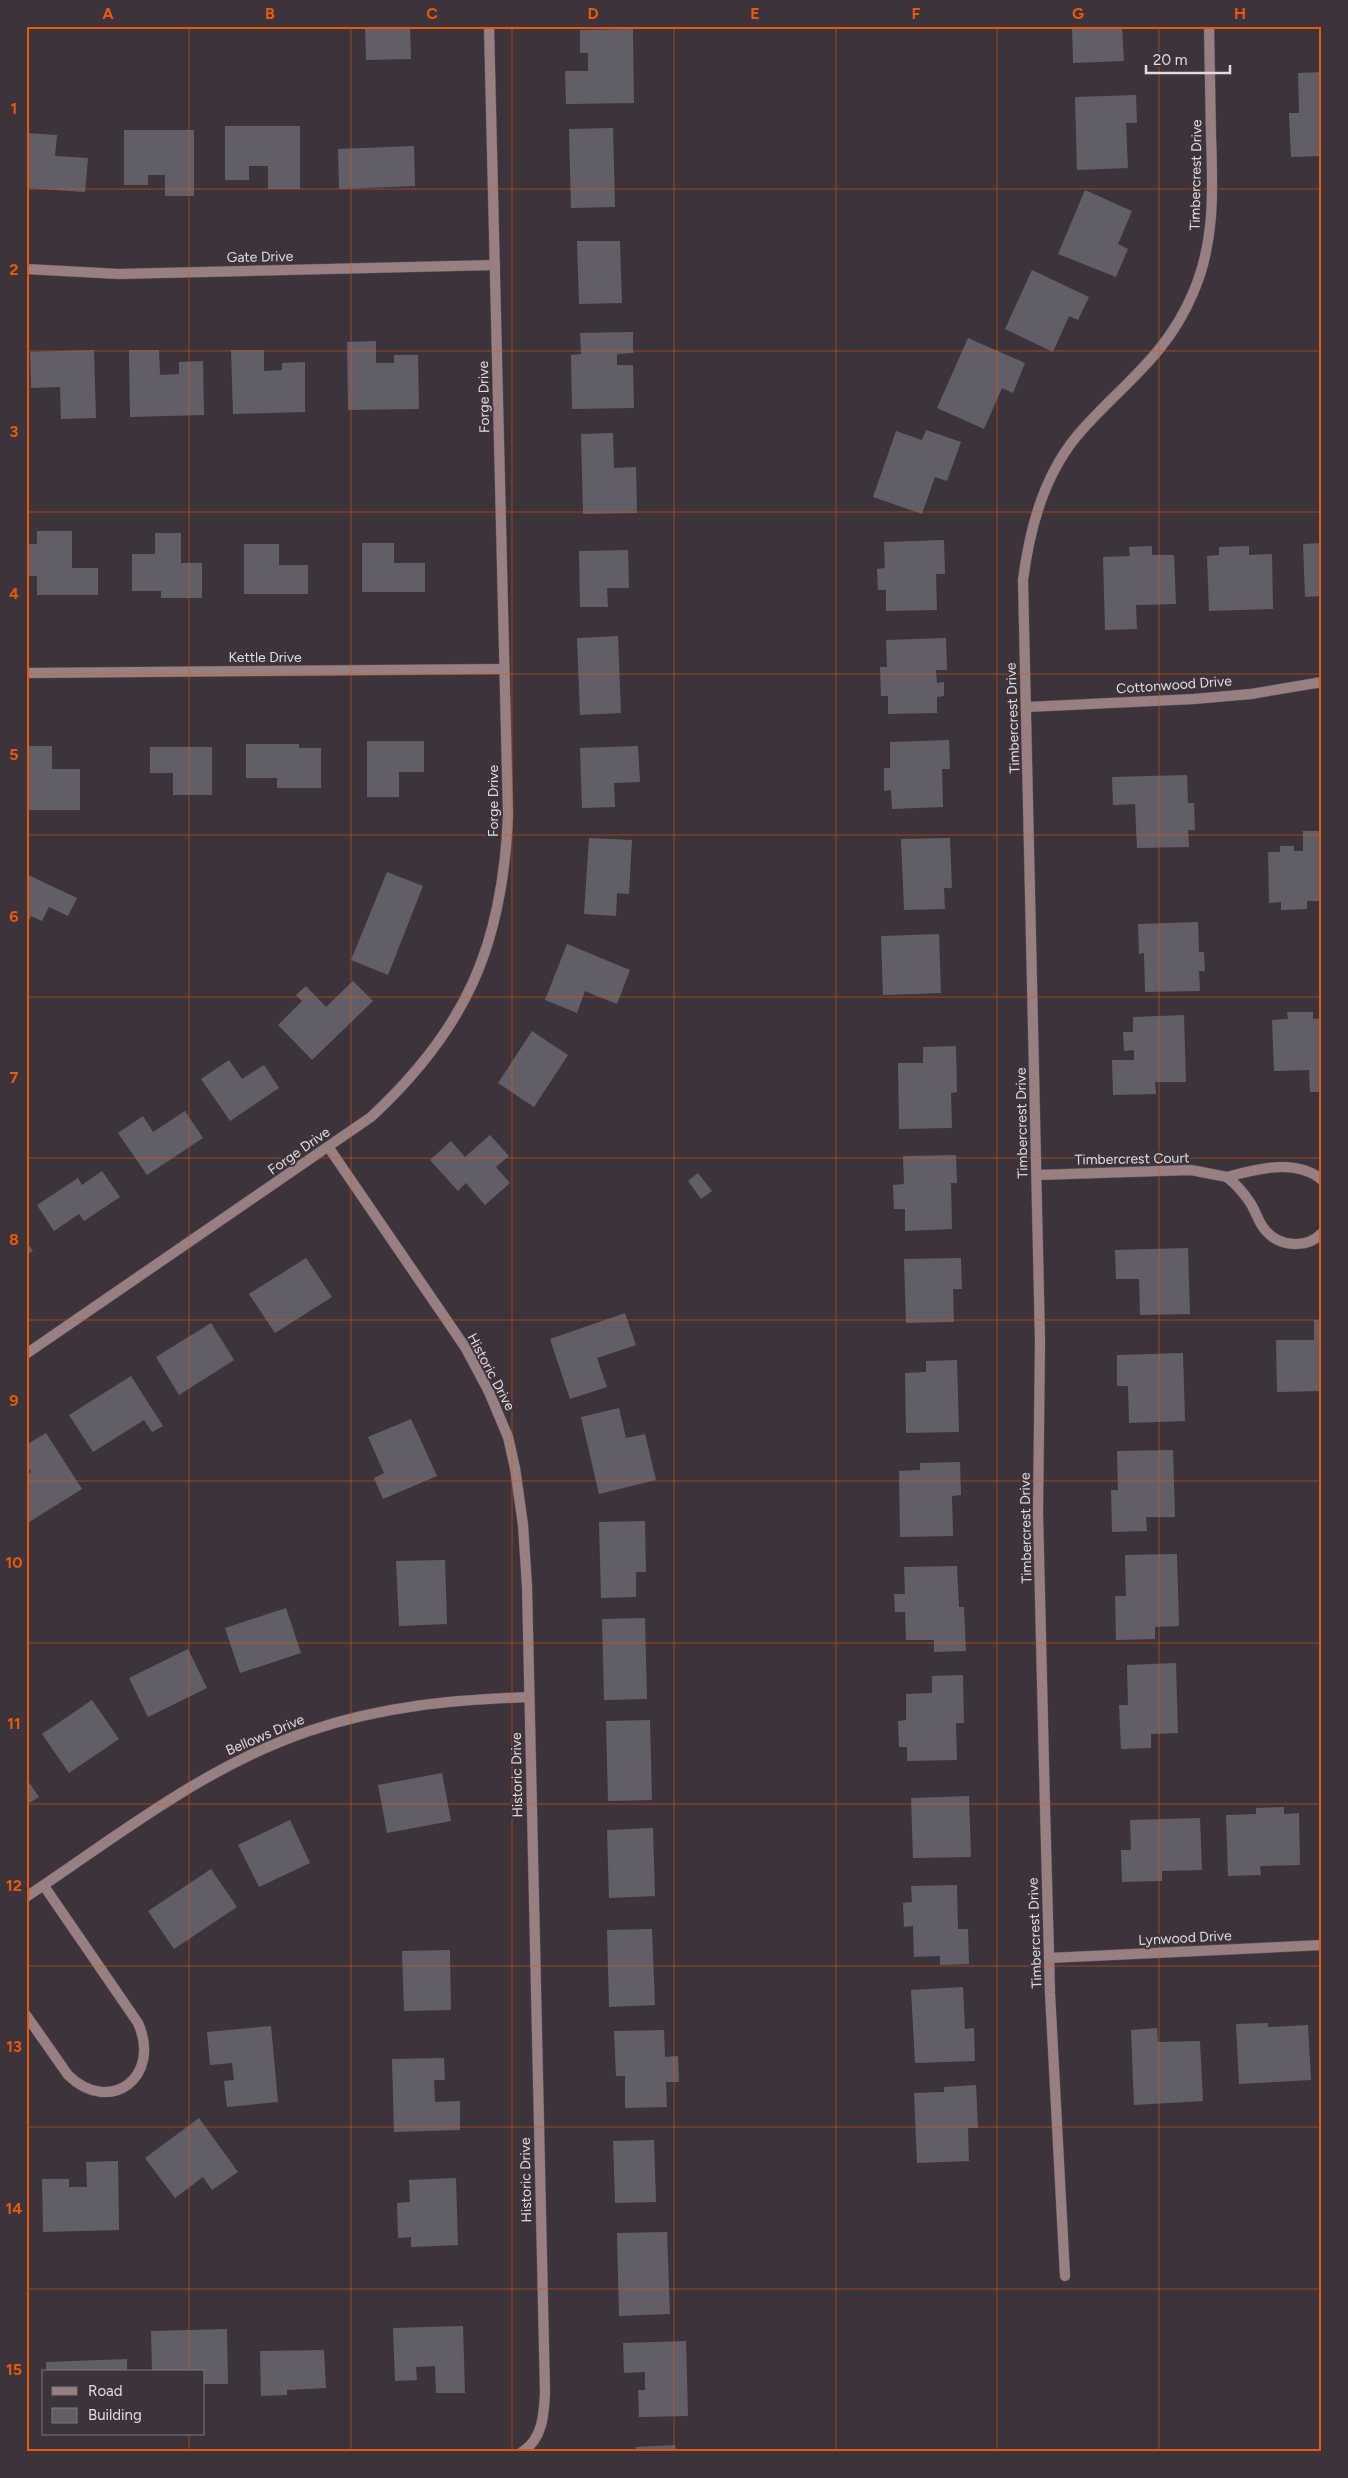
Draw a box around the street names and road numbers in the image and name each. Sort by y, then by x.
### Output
street label: Timbercrest Drive [1187,119,1205,231]
street label: Gate Drive [227,248,294,266]
street label: Forge Drive [475,360,493,433]
street label: Kettle Drive [228,649,302,666]
street label: Timbercrest Drive [1003,662,1023,774]
street label: Cottonwood Drive [1116,672,1233,698]
street label: Forge Drive [485,765,502,837]
street label: Timbercrest Drive [1013,1067,1031,1179]
street label: Forge Drive [265,1123,334,1179]
street label: Timbercrest Court [1074,1149,1190,1169]
street label: Historic Drive [464,1330,519,1414]
street label: Timbercrest Drive [1017,1472,1035,1584]
street label: Bellows Drive [223,1711,307,1759]
street label: Historic Drive [508,1732,526,1818]
street label: Timbercrest Drive [1025,1877,1045,1989]
street label: Lynwood Drive [1138,1927,1232,1949]
street label: Historic Drive [517,2137,535,2223]

